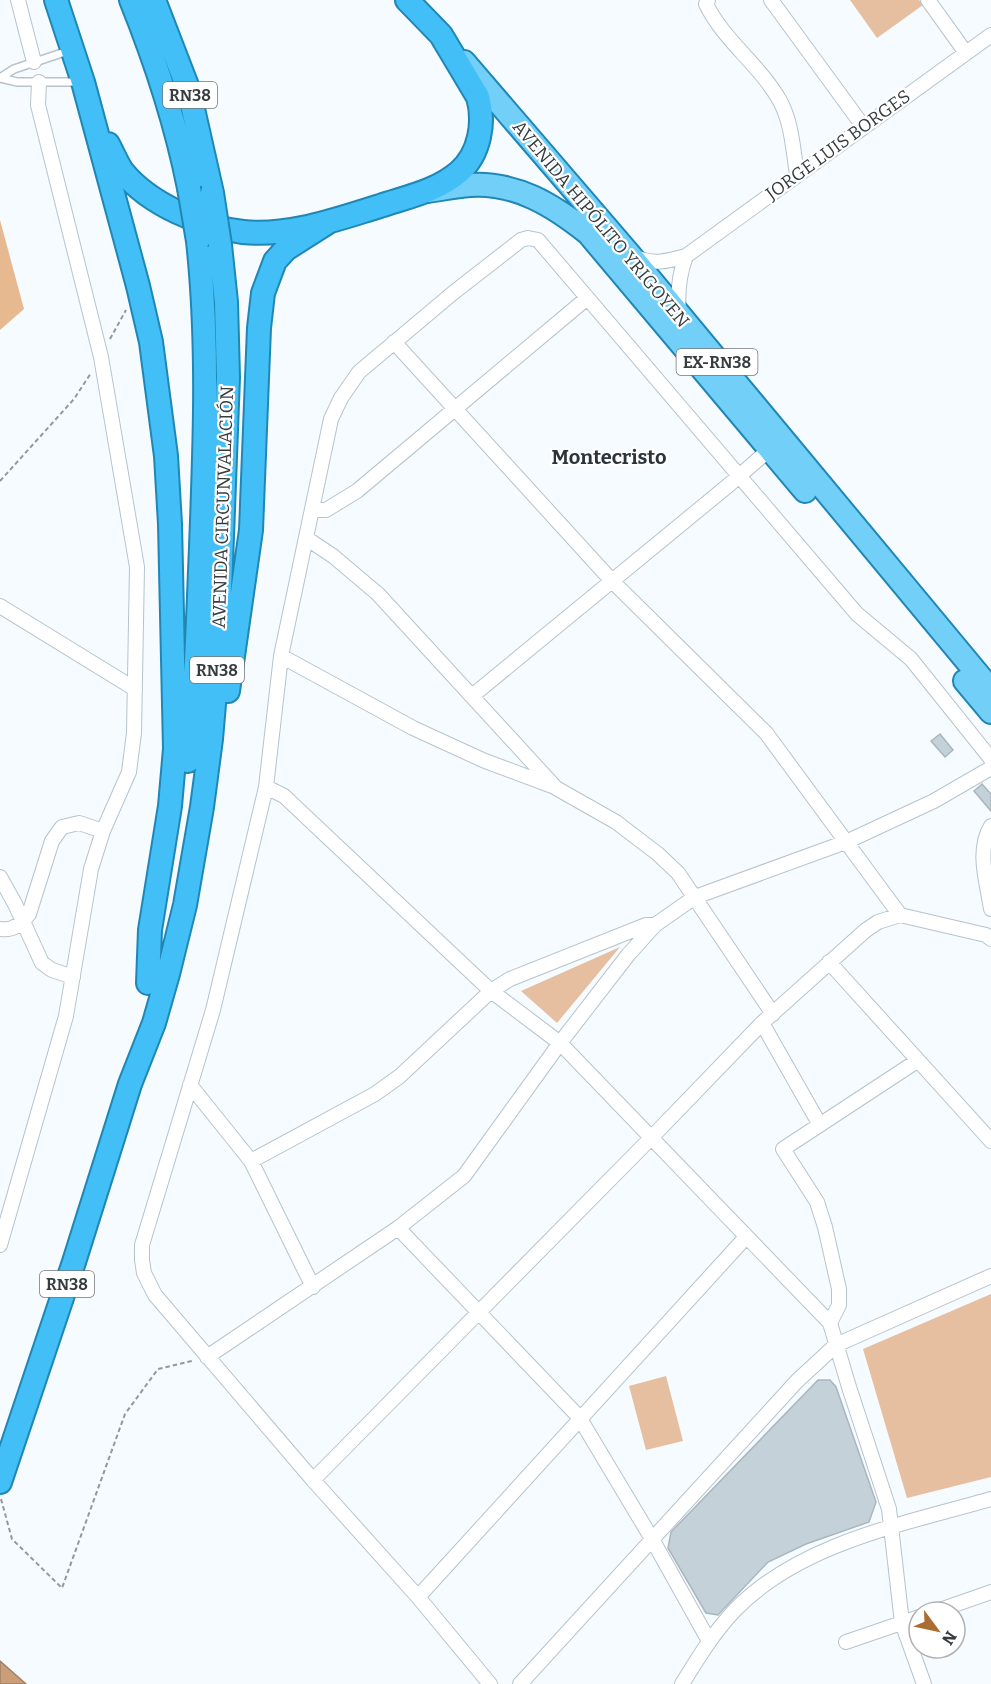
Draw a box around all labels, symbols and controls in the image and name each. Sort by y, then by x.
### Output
road number: RN38 [163,82,217,108]
street label: JORGE LUIS BORGES [761,85,915,205]
street label: AVENIDA HIPÓLITO YRIGOYEN [508,116,694,332]
road number: EX-RN38 [676,349,758,375]
street label: AVENIDA CIRCUNVALACIÓN [208,385,238,629]
district label: Montecristo [552,445,666,469]
road number: RN38 [190,657,244,683]
road number: RN38 [40,1271,94,1297]
north arrow [907,1600,967,1660]
text: N [938,1628,960,1648]

